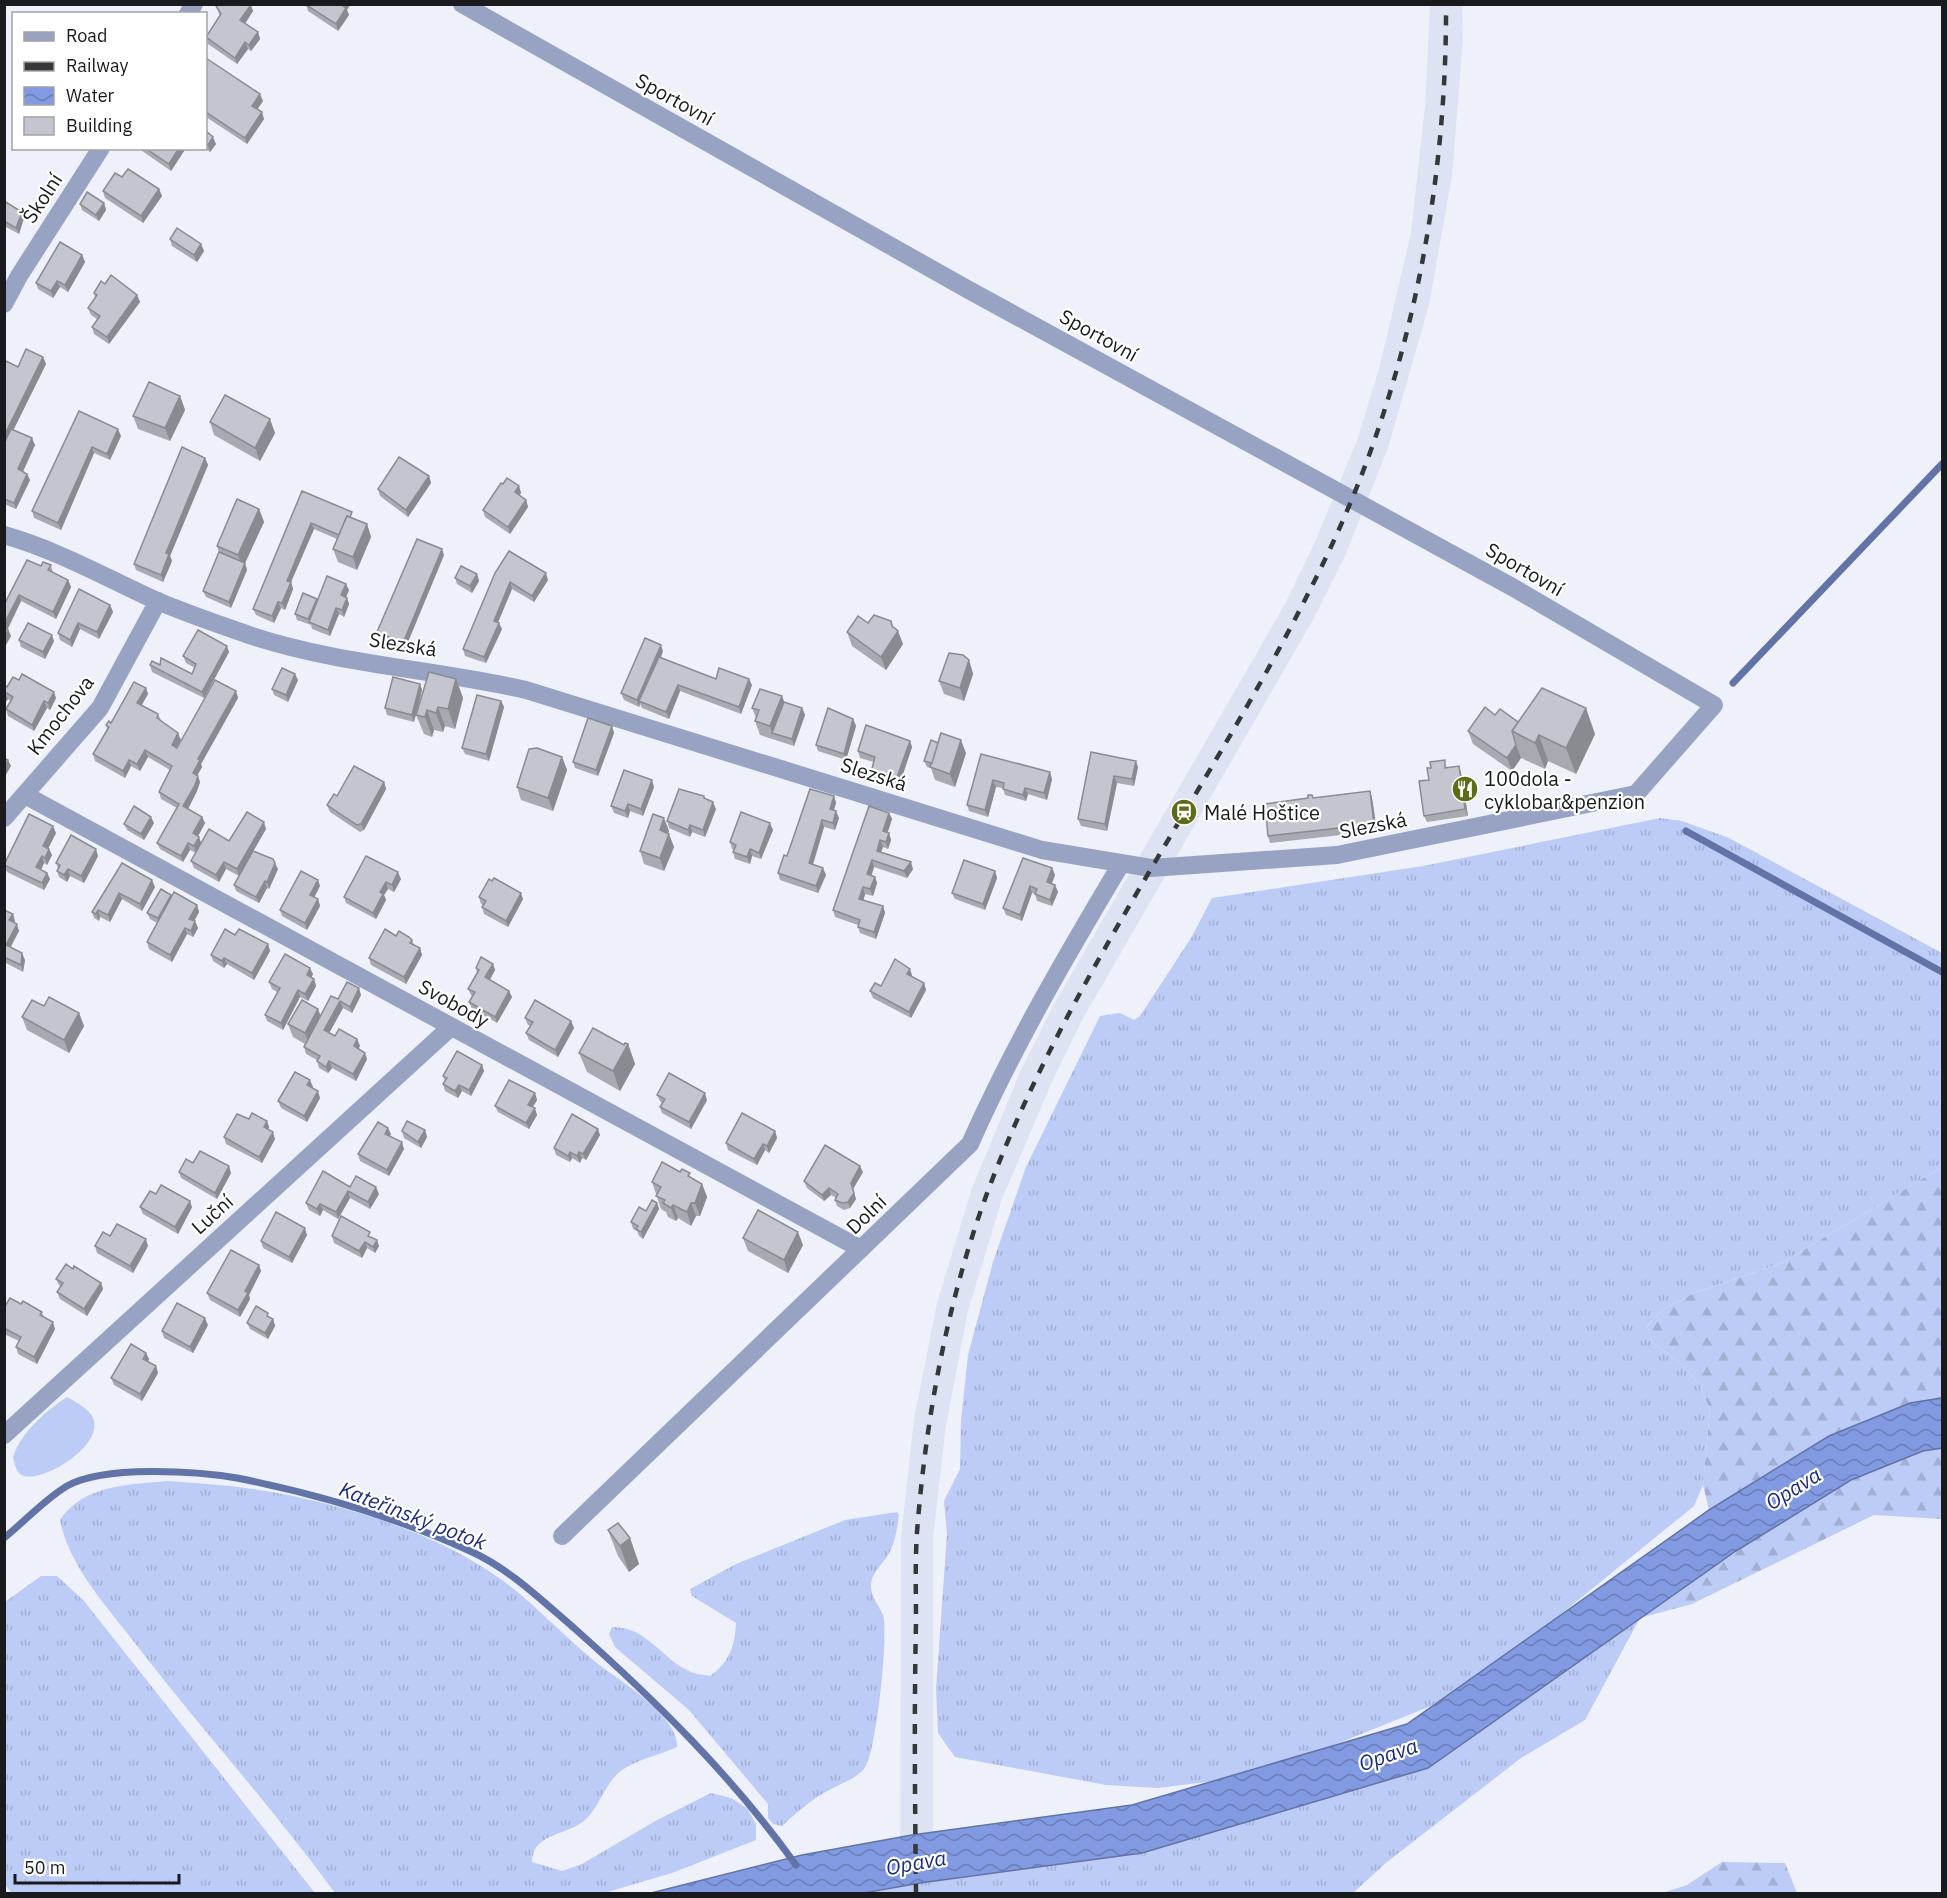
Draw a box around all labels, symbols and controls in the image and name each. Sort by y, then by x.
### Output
legend [12,12,207,150]
text: Road [66,24,107,47]
text: Railway [66,54,128,77]
street label: Sportovní [631,66,719,132]
text: Water [66,84,115,107]
text: Building [66,114,133,137]
street label: Školní [16,168,68,228]
street label: Sportovní [1055,302,1143,368]
street label: Sportovní [1481,536,1569,602]
street label: Slezská [367,625,439,663]
street label: Kmochova [20,669,100,760]
street label: Slezská [837,751,911,797]
place label: 100dola - cyklobar&penzion [1484,765,1645,815]
restaurant icon: 100dola - cyklobar&penzion [1450,774,1480,804]
station icon: Malé Hoštice [1169,797,1199,827]
place label: Malé Hoštice [1204,799,1320,826]
street label: Slezská [1337,805,1409,845]
street label: Svobody [414,973,494,1033]
street label: Luční [185,1188,239,1240]
street label: Dolní [840,1188,892,1240]
water label: Opava [1760,1460,1826,1516]
water label: Kateřinský potok [336,1474,491,1556]
water label: Opava [1355,1731,1421,1777]
water label: Opava [884,1843,948,1881]
scale bar [15,1847,178,1885]
text: 50 m [24,1856,66,1879]

